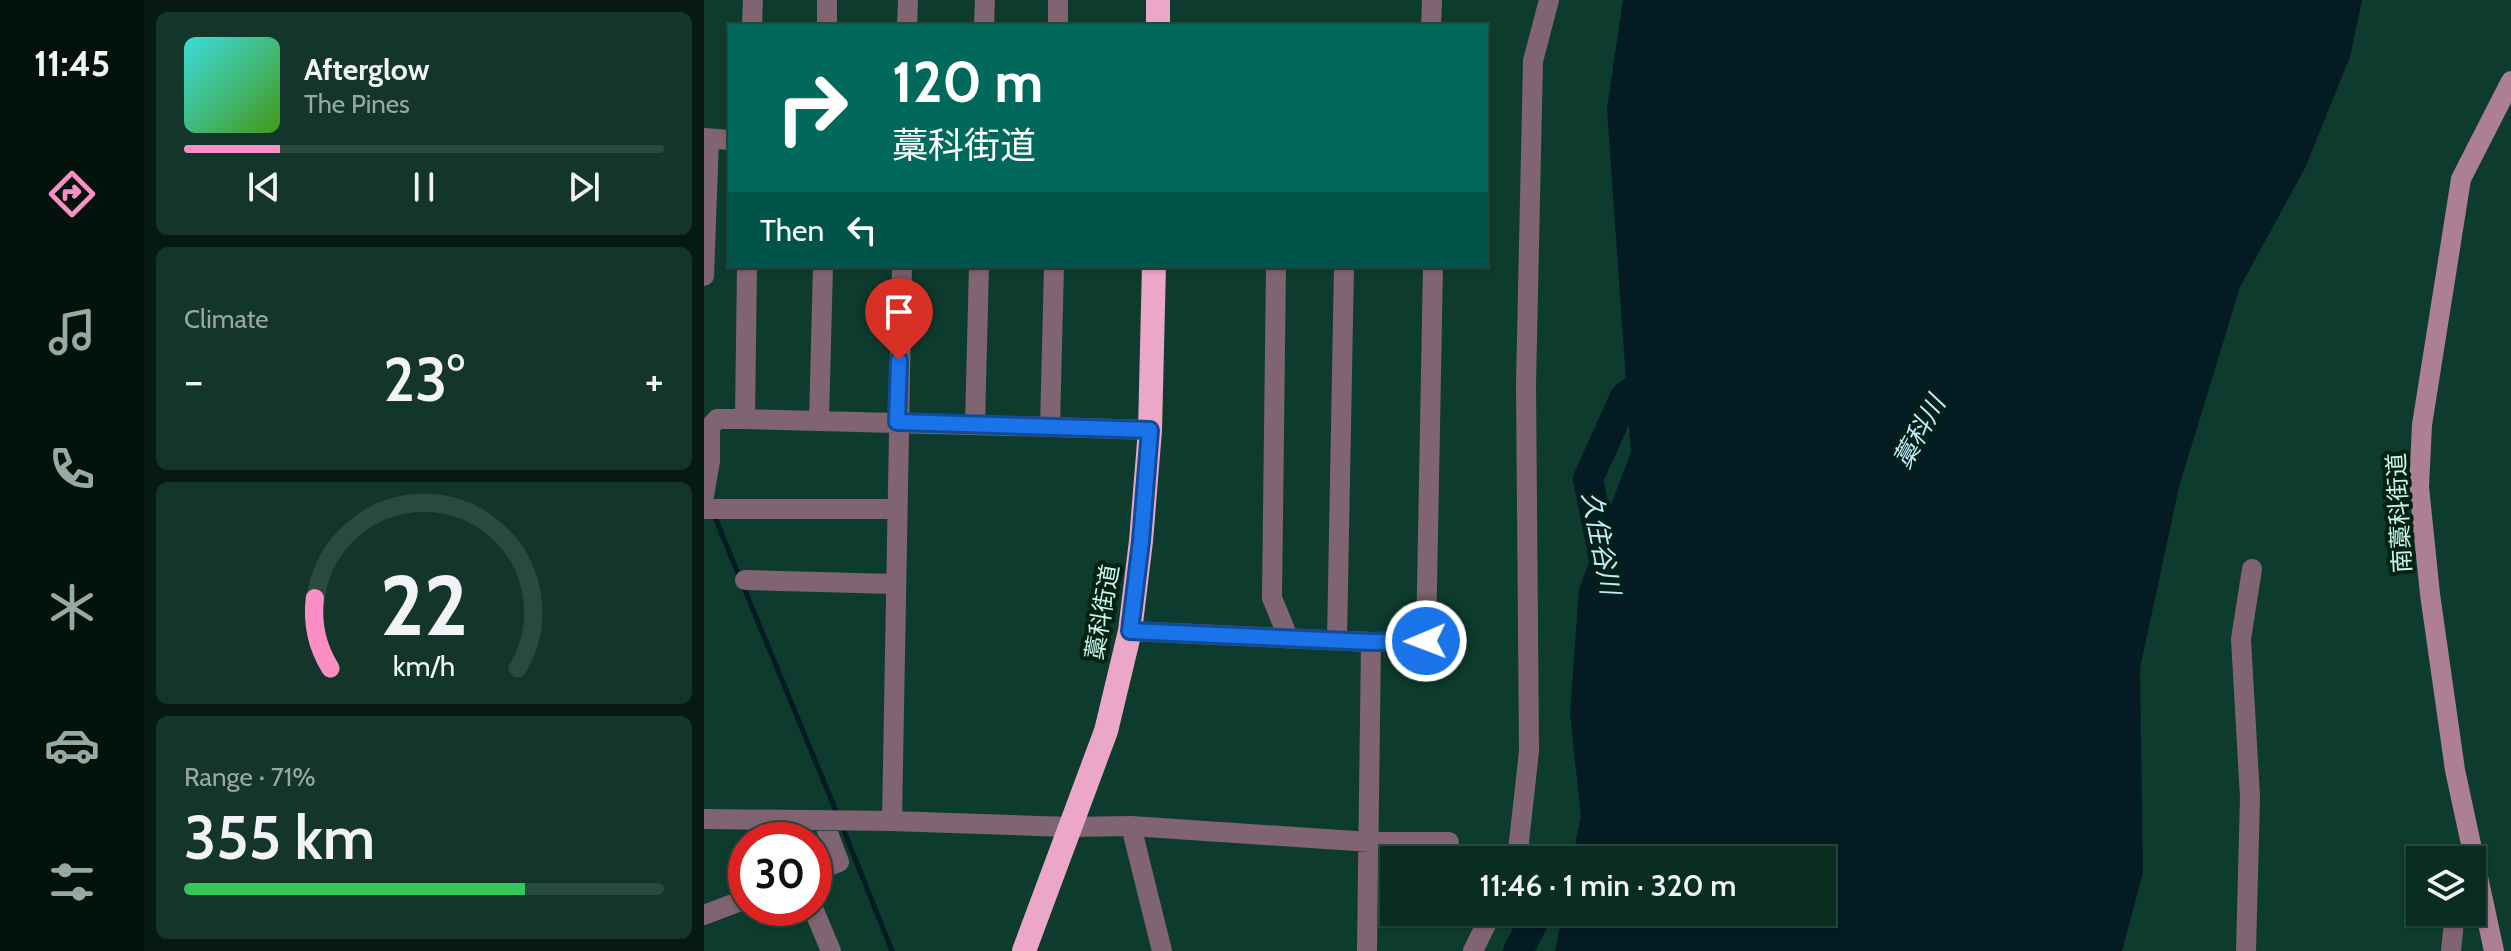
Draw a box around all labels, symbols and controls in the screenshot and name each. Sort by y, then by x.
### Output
text: 11:45 [34,41,110,85]
text: 120 m [892,48,1043,116]
text: Afterglow [304,51,430,88]
icon: right [760,56,864,160]
text: The Pines [304,88,410,120]
text: 藁科街道 [892,123,1036,167]
icon: previous [242,165,286,209]
icon: pause [402,165,446,209]
icon: next [562,165,606,209]
icon: directions [44,166,100,222]
icon: left [840,208,884,252]
text: Then [760,212,824,249]
pin [865,278,933,360]
icon: arrive [877,290,921,334]
text: Climate [184,303,269,335]
icon: music [44,304,100,360]
text: 23° [383,343,465,416]
text: − [184,354,203,407]
text: + [645,354,664,407]
water label: 藁科川 [1886,388,1953,474]
icon: phone [44,441,100,497]
street label: 南藁科街道 [2381,452,2417,574]
water label: 久住谷川 [1575,489,1627,600]
text: 22 [380,554,468,655]
street label: 藁科街道 [1079,562,1125,662]
icon: climate [44,579,100,635]
position arrow [1384,599,1468,683]
text: km/h [393,648,455,683]
icon: car [44,717,100,773]
text: Range · 71% [184,761,316,793]
text: 355 km [184,801,375,874]
speed limit sign: 30 [728,822,832,926]
map controls [2406,846,2486,926]
button: layers [2406,846,2486,926]
icon: filters [44,854,100,910]
text: 11:46 · 1 min · 320 m [1480,867,1736,904]

